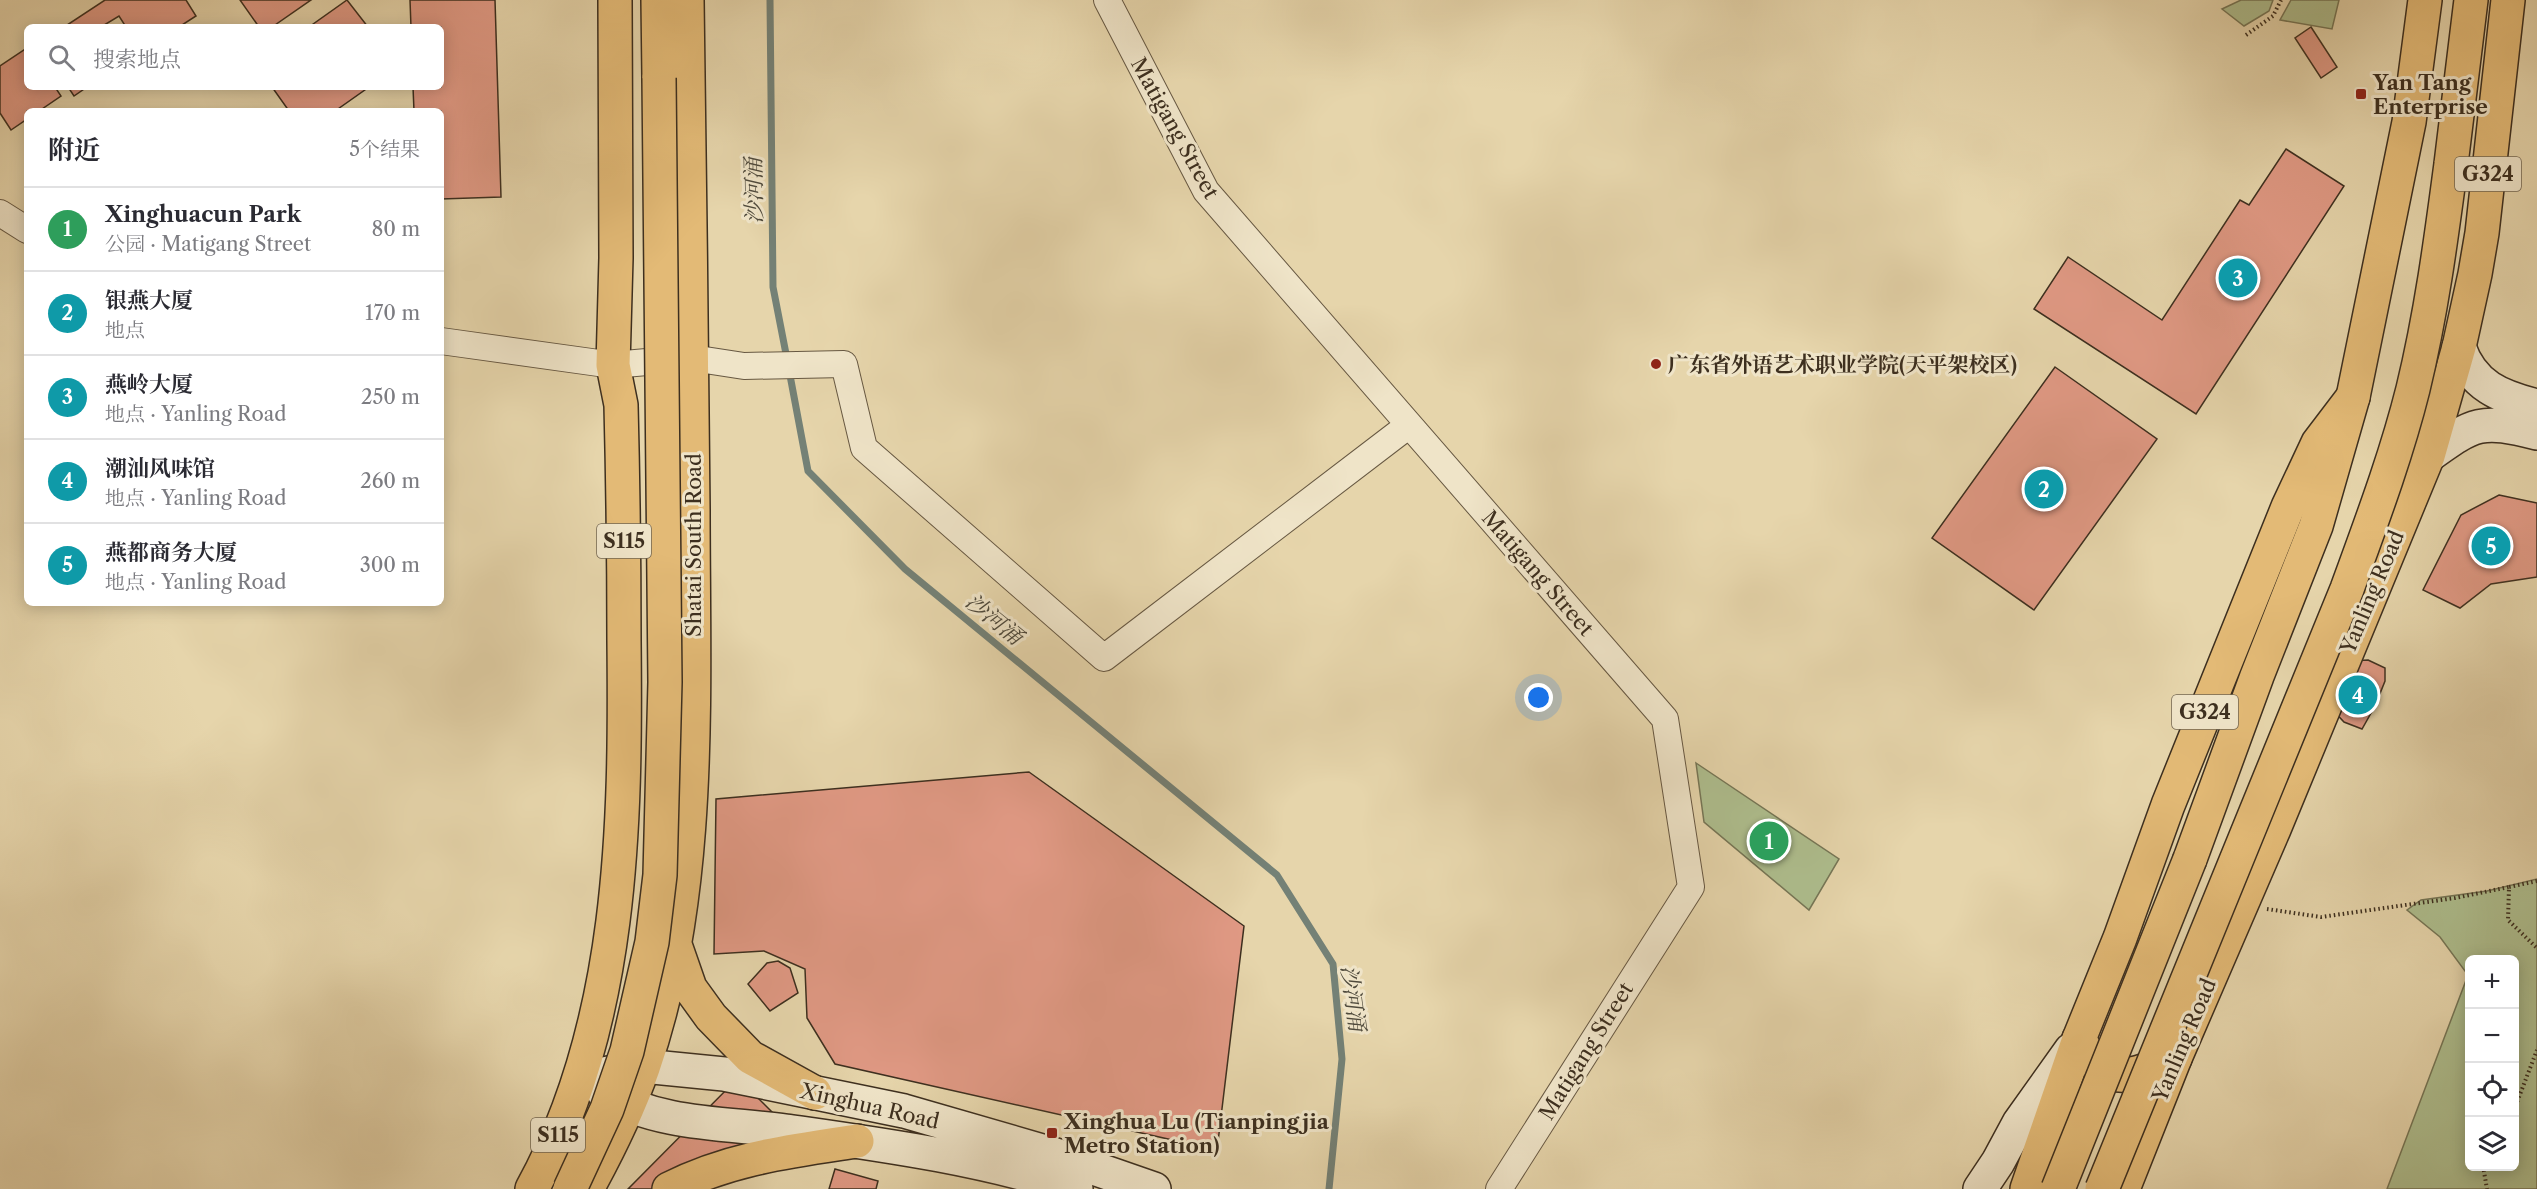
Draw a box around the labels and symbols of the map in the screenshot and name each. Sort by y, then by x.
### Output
street label: Matigang Street [1126,53,1224,203]
place label: Yan Tang Enterprise [2372,70,2488,119]
marker: Yan Tang Enterprise [2354,87,2368,101]
water label: 沙河涌 [740,155,768,224]
road number: G324 [2455,157,2521,191]
pin: 3 [2218,256,2258,300]
place label: 广东省外语艺术职业学院(天平架校区) [1668,352,2017,377]
marker: 广东省外语艺术职业学院(天平架校区) [1649,357,1663,371]
street label: Shatai South Road [681,453,706,637]
pin: 2 [2024,466,2064,512]
street label: Matigang Street [1477,505,1599,641]
road number: S115 [597,524,651,558]
pin: 5 [2472,524,2510,568]
street label: Yanling Road [2334,526,2409,658]
water label: 沙河涌 [960,588,1030,652]
pin: 4 [2338,672,2378,718]
your location [1524,683,1553,712]
road number: G324 [2172,695,2238,729]
pin: 1 [1750,818,1788,864]
water label: 沙河涌 [1335,963,1371,1036]
street label: Yanling Road [2146,974,2221,1106]
street label: Matigang Street [1534,977,1639,1124]
street label: Xinghua Road [797,1078,942,1134]
place label: Xinghua Lu (Tianpingjia Metro Station) [1063,1109,1330,1158]
road number: S115 [531,1118,585,1152]
marker: Xinghua Lu (Tianpingjia Metro Station) [1045,1126,1059,1140]

